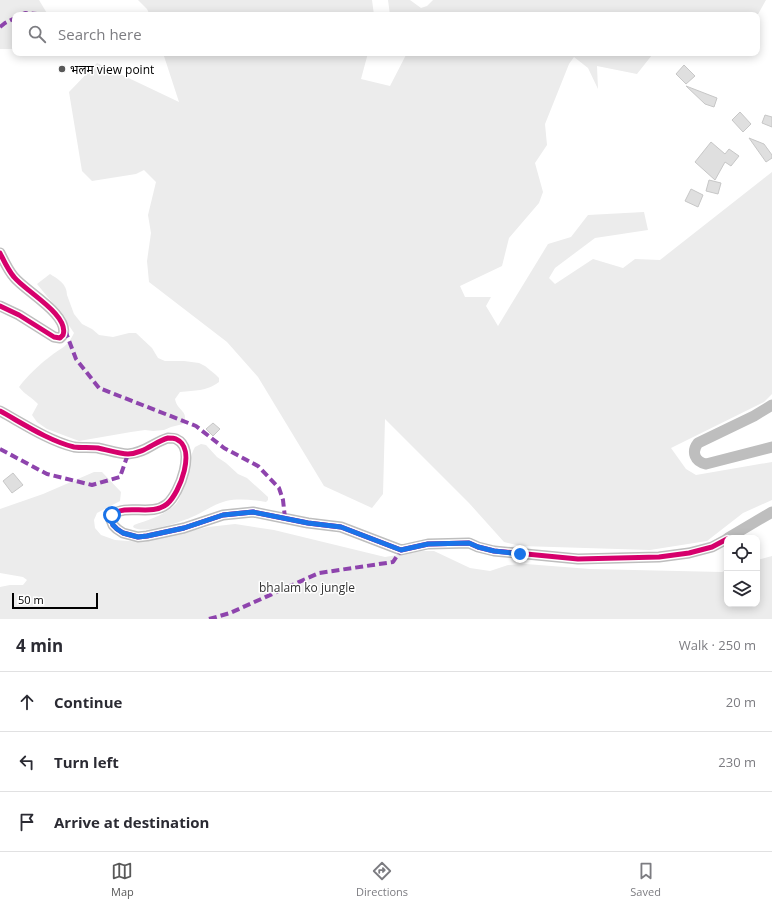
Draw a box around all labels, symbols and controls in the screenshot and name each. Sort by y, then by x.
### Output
search box [12,12,760,56]
icon: search [26,23,48,45]
text: Search here [58,24,142,44]
place label: भलम view point [70,61,154,78]
marker: भलम view point [57,64,67,74]
route start [103,506,121,524]
map controls [724,535,760,607]
button: locate [724,535,760,571]
route end [511,545,529,563]
button: layers [724,571,760,607]
park label: bhalam ko jungle [259,579,355,596]
scale bar [12,591,98,610]
text: 50 m [18,592,44,607]
text: 4 min [16,634,63,657]
text: Walk · 250 m [679,636,756,654]
icon: ahead [16,691,38,713]
text: Continue [54,692,122,712]
text: 20 m [726,693,756,711]
icon: left [16,751,38,773]
text: Turn left [54,752,119,772]
text: 230 m [718,753,756,771]
icon: arrive [16,811,38,833]
text: Arrive at destination [54,812,209,832]
tab: Map [111,860,134,899]
tab: Directions [356,860,408,899]
tab: Saved [630,860,661,899]

